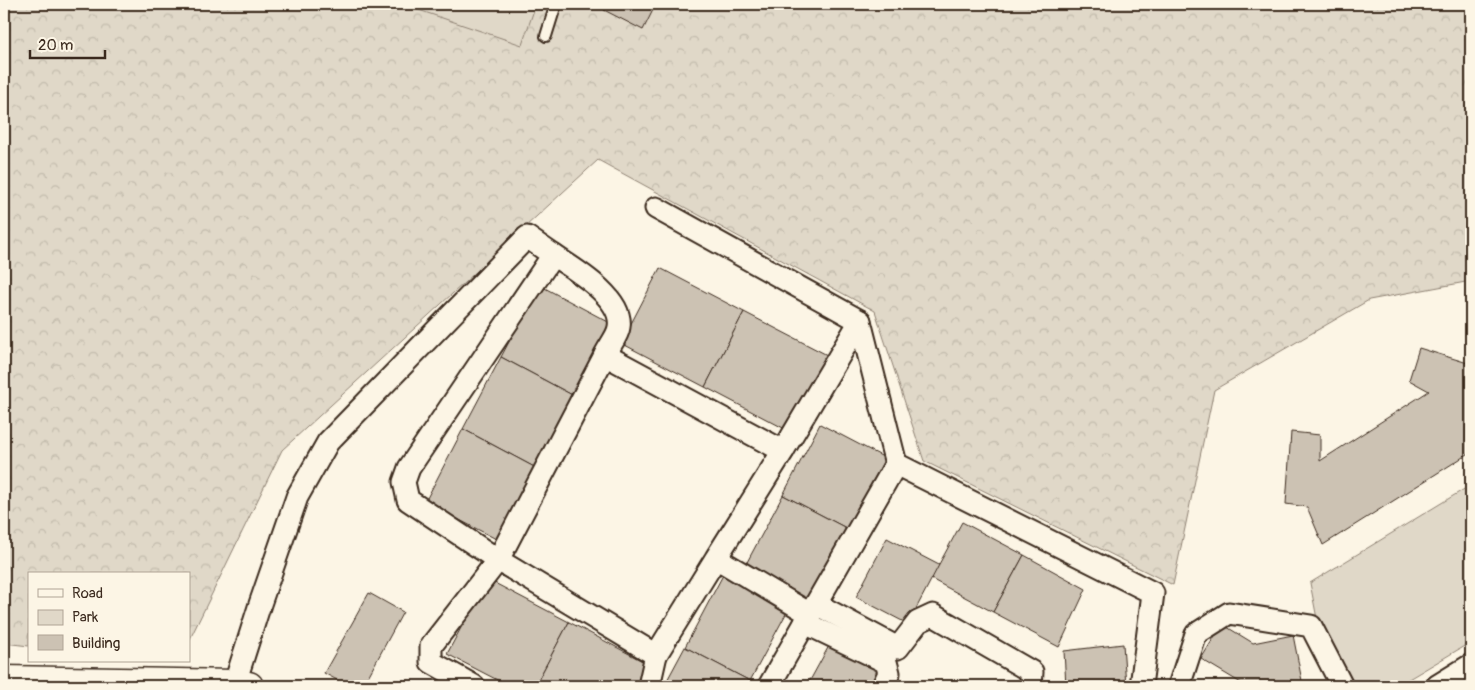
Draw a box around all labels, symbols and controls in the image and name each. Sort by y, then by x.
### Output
scale bar [30,28,105,60]
text: 20 m [38,36,73,55]
legend [28,572,190,662]
text: Road [72,584,103,603]
text: Park [72,608,99,627]
text: Building [72,634,120,653]

